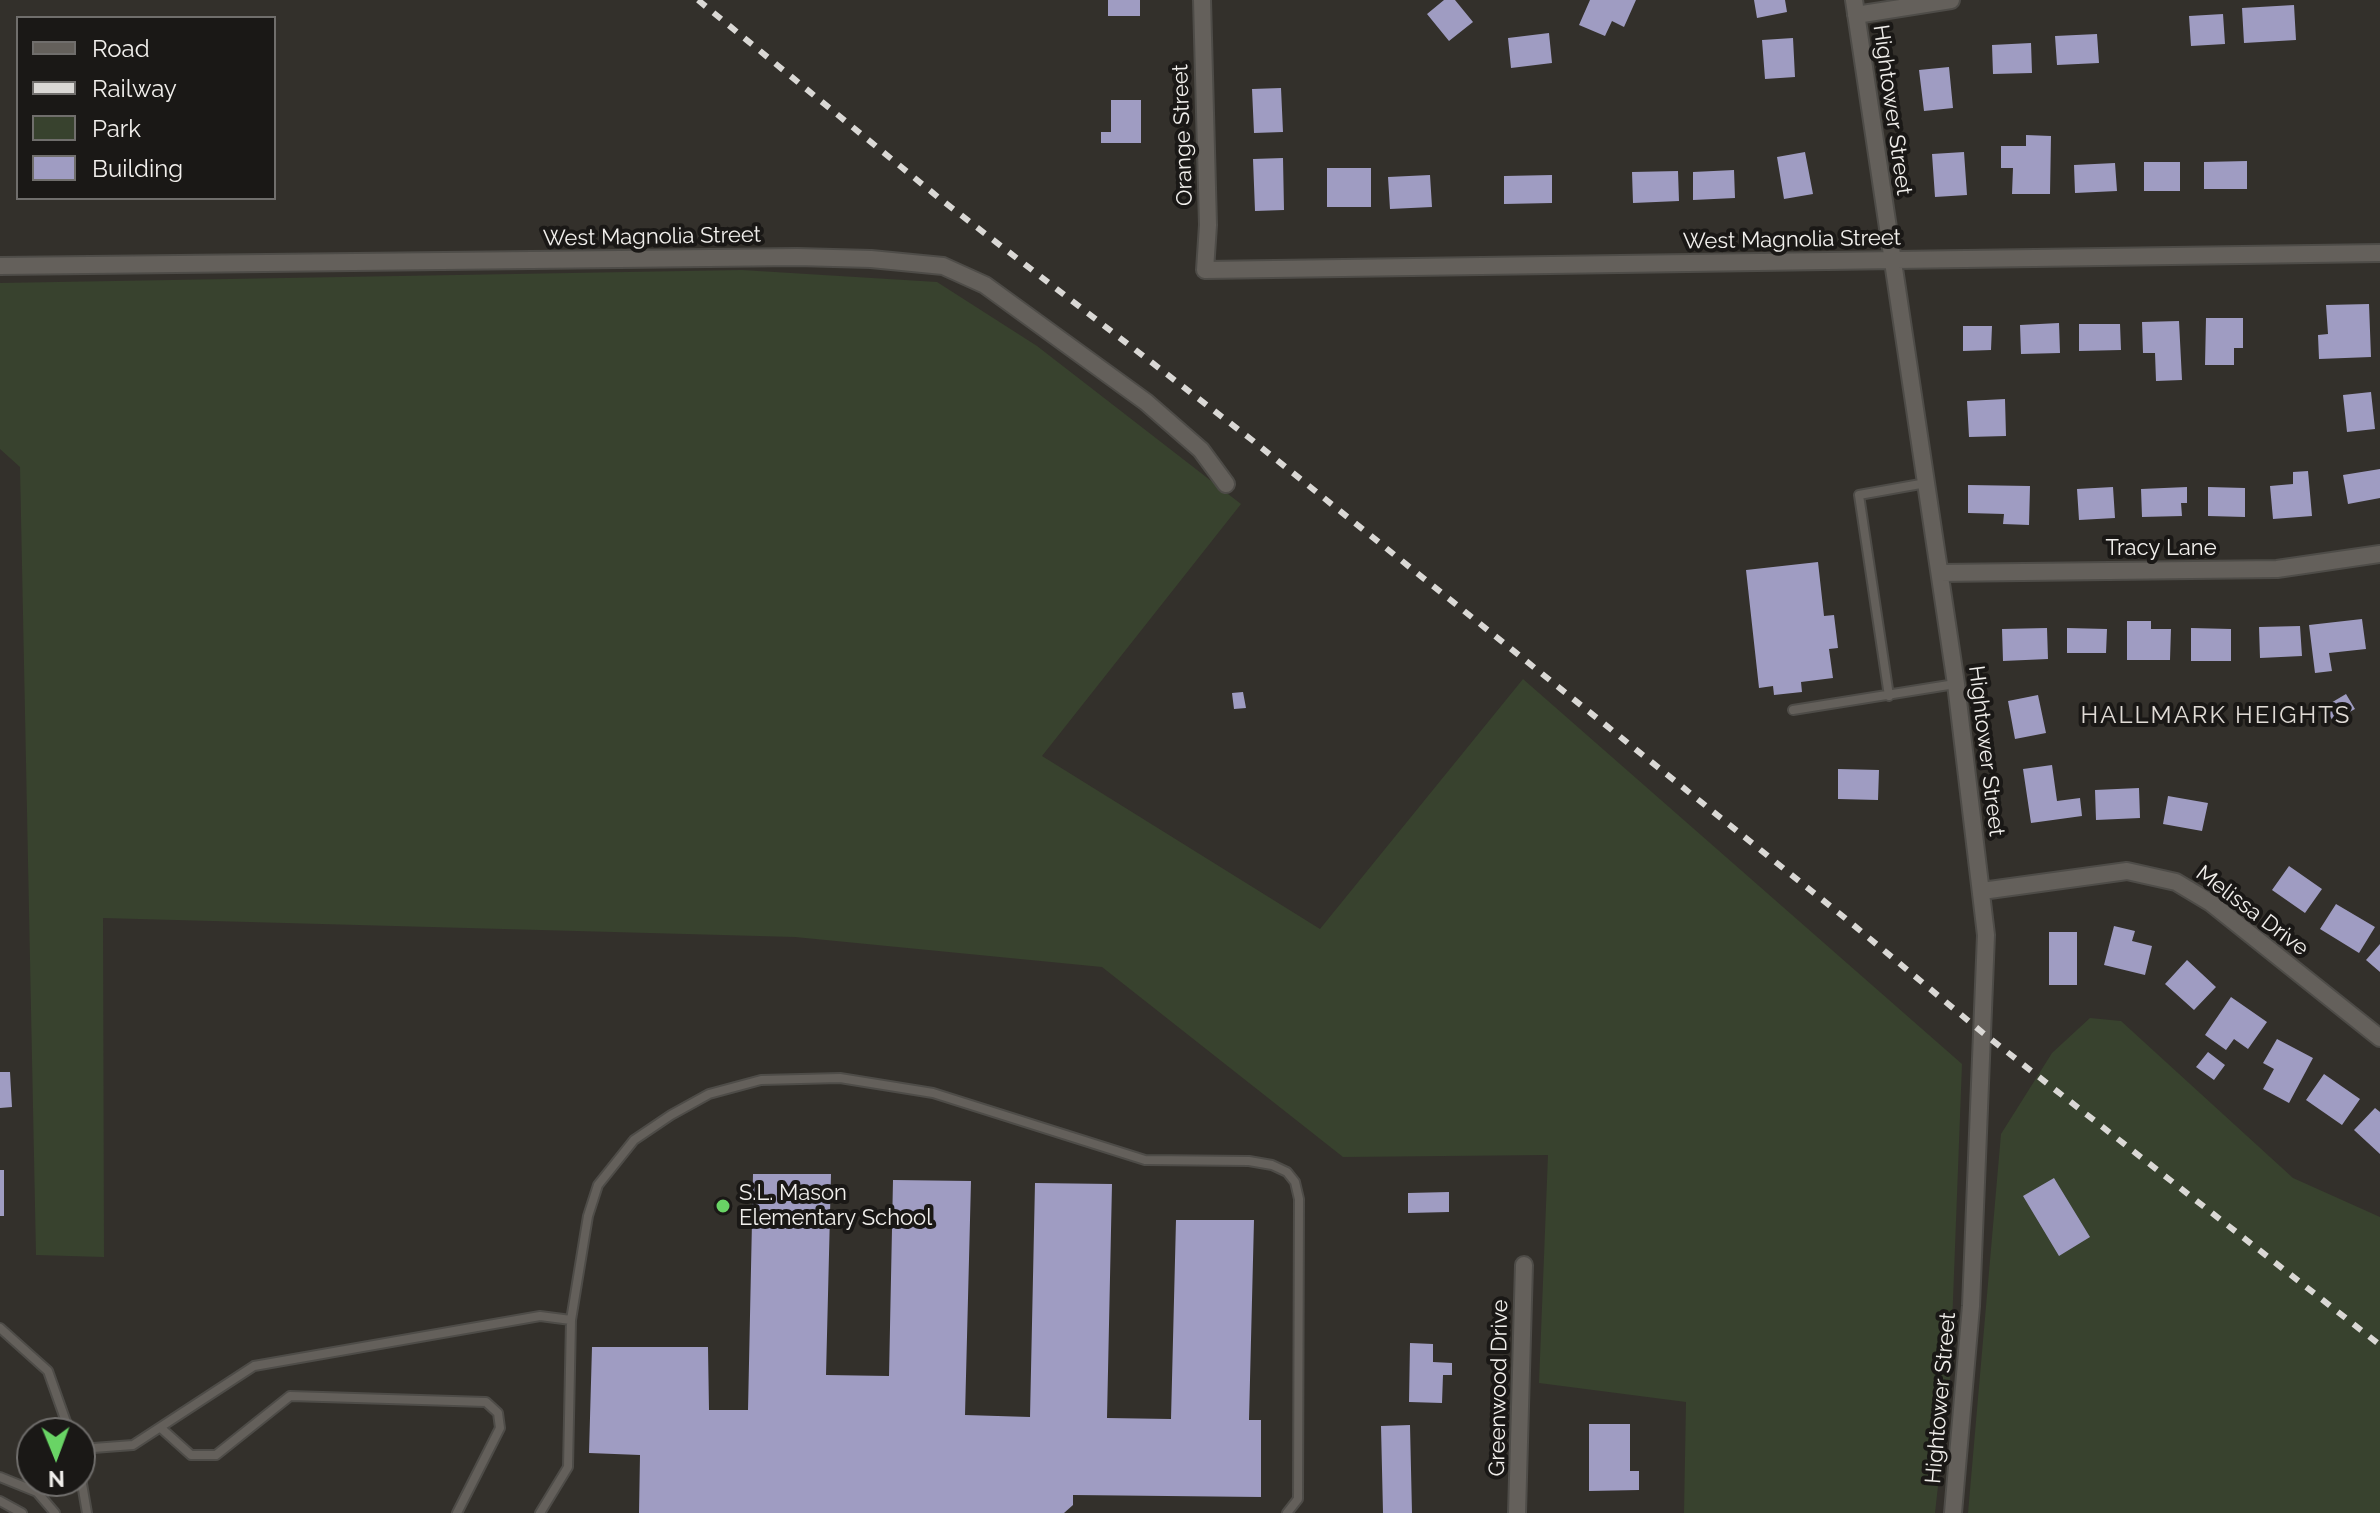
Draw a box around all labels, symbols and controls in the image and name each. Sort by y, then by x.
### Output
legend [16,16,276,200]
street label: Hightower Street [1867,23,1917,197]
text: Road [92,34,150,63]
street label: Orange Street [1167,64,1199,206]
text: Railway [92,74,177,103]
text: Park [92,114,141,143]
text: Building [92,154,183,183]
street label: West Magnolia Street [543,222,761,252]
street label: West Magnolia Street [1683,225,1901,255]
street label: Tracy Lane [2105,535,2217,561]
street label: Hightower Street [1962,664,2010,838]
district label: HALLMARK HEIGHTS [2081,702,2351,730]
street label: Melissa Drive [2190,860,2314,962]
place label: S.L. Mason Elementary School [739,1180,932,1232]
marker: S.L. Mason Elementary School [714,1197,732,1215]
street label: Greenwood Drive [1484,1299,1514,1477]
street label: Hightower Street [1920,1311,1962,1485]
north arrow [16,1417,96,1497]
text: N [48,1466,65,1492]

